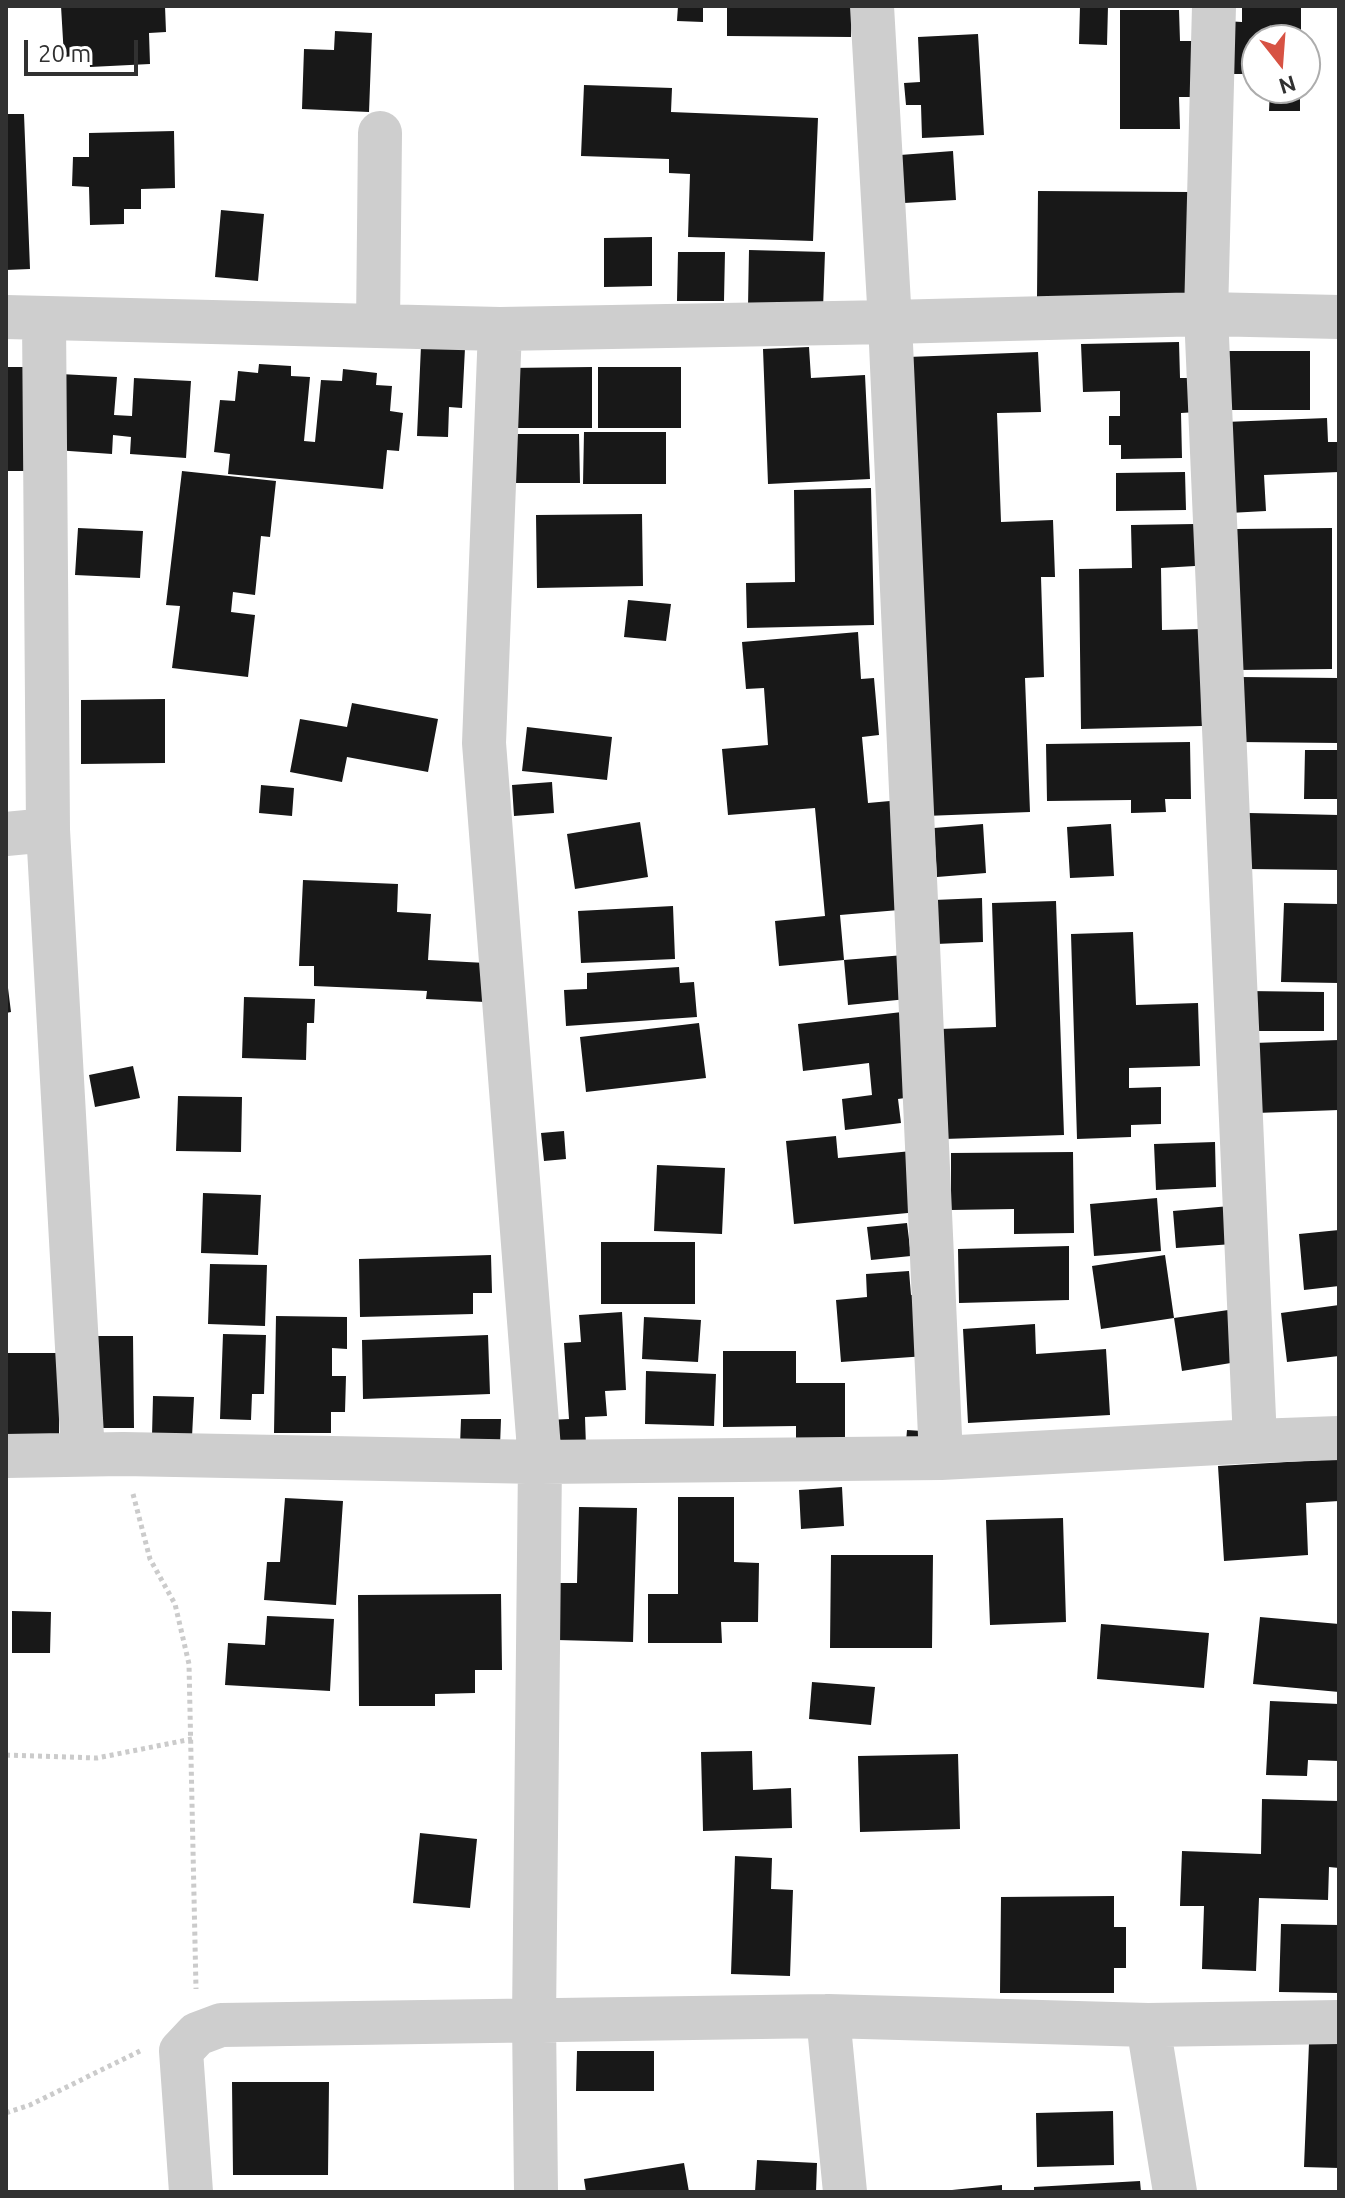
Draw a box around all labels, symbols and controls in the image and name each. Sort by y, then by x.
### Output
scale bar [28,24,142,74]
north arrow [1241,24,1321,104]
text: 20 m [38,40,91,67]
text: N [1276,71,1299,100]

